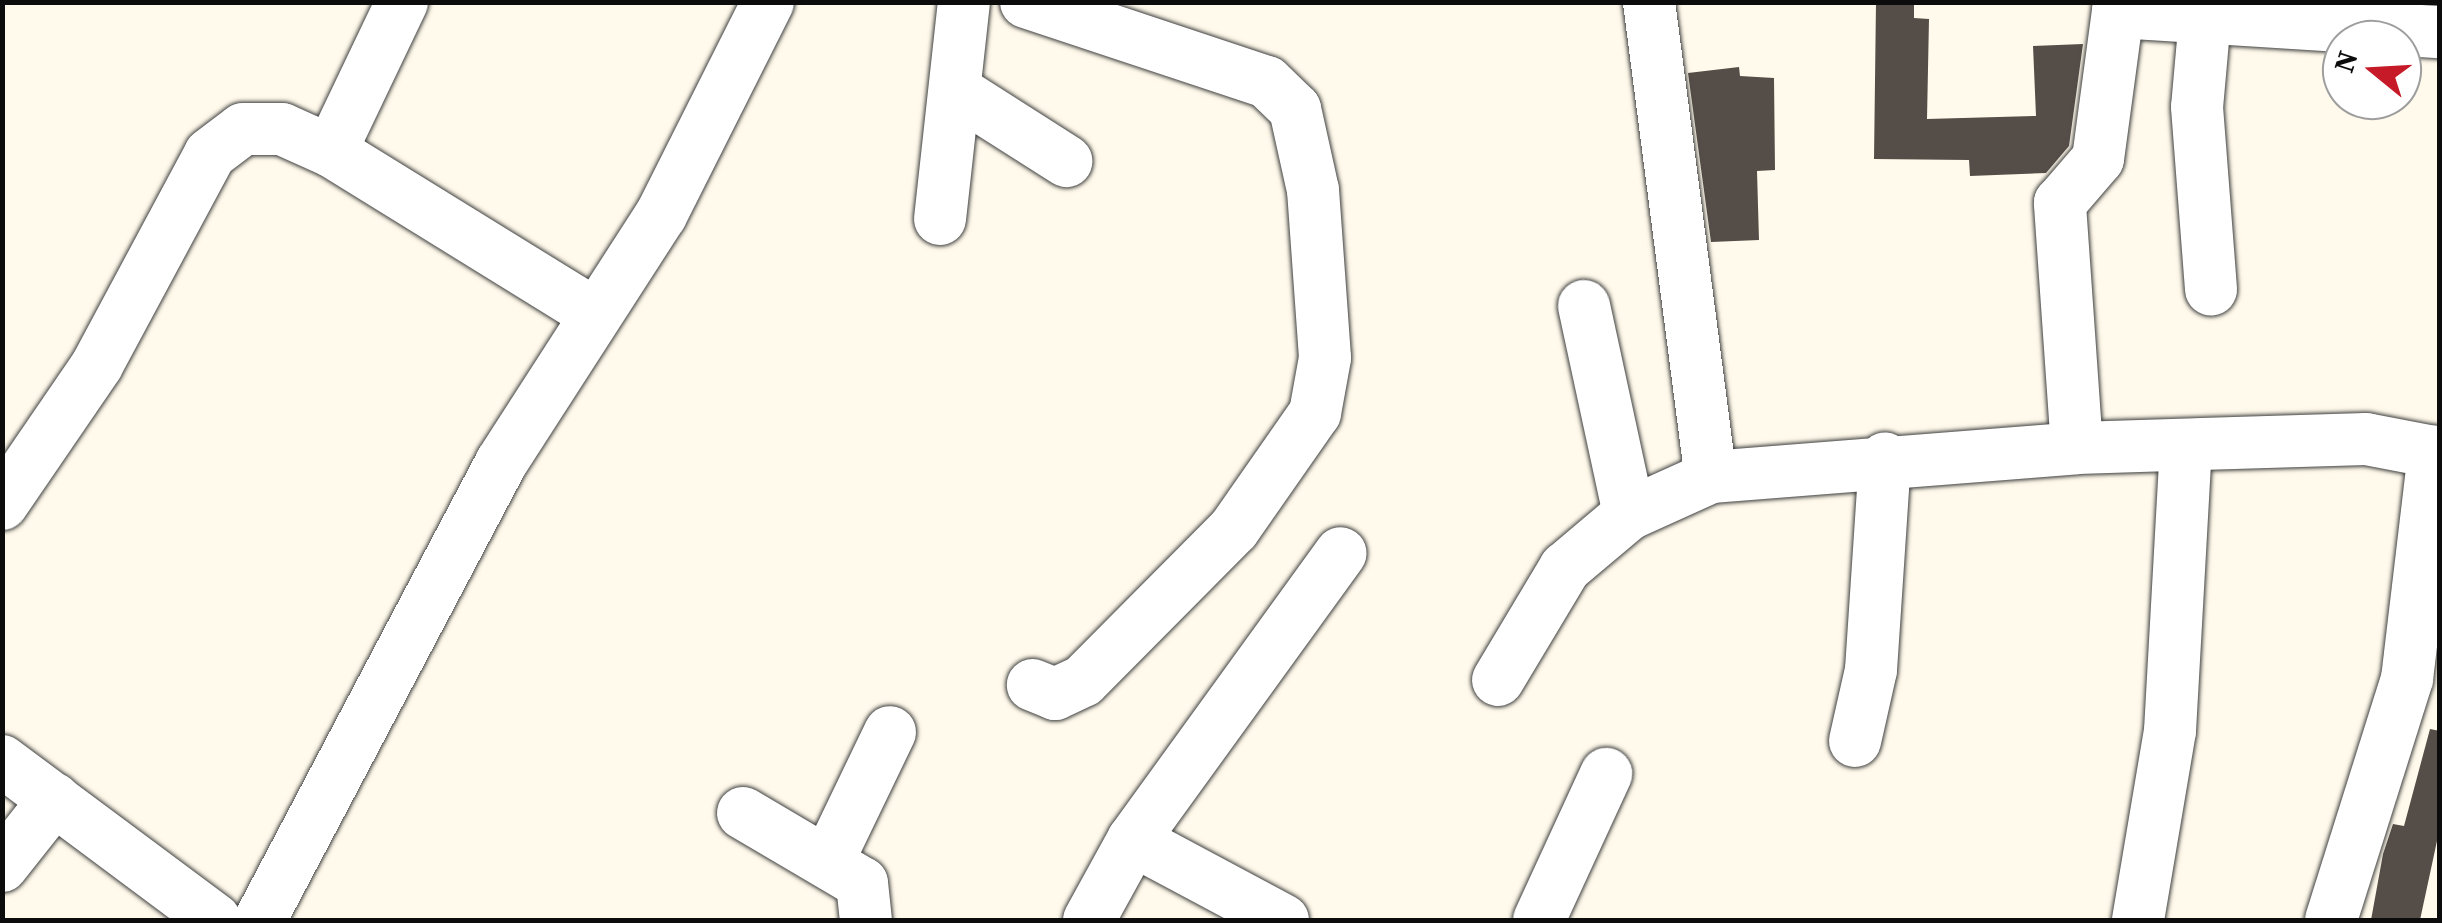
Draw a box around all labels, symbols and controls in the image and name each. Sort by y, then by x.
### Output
north arrow [2322,20,2422,120]
text: N [2324,46,2367,77]

